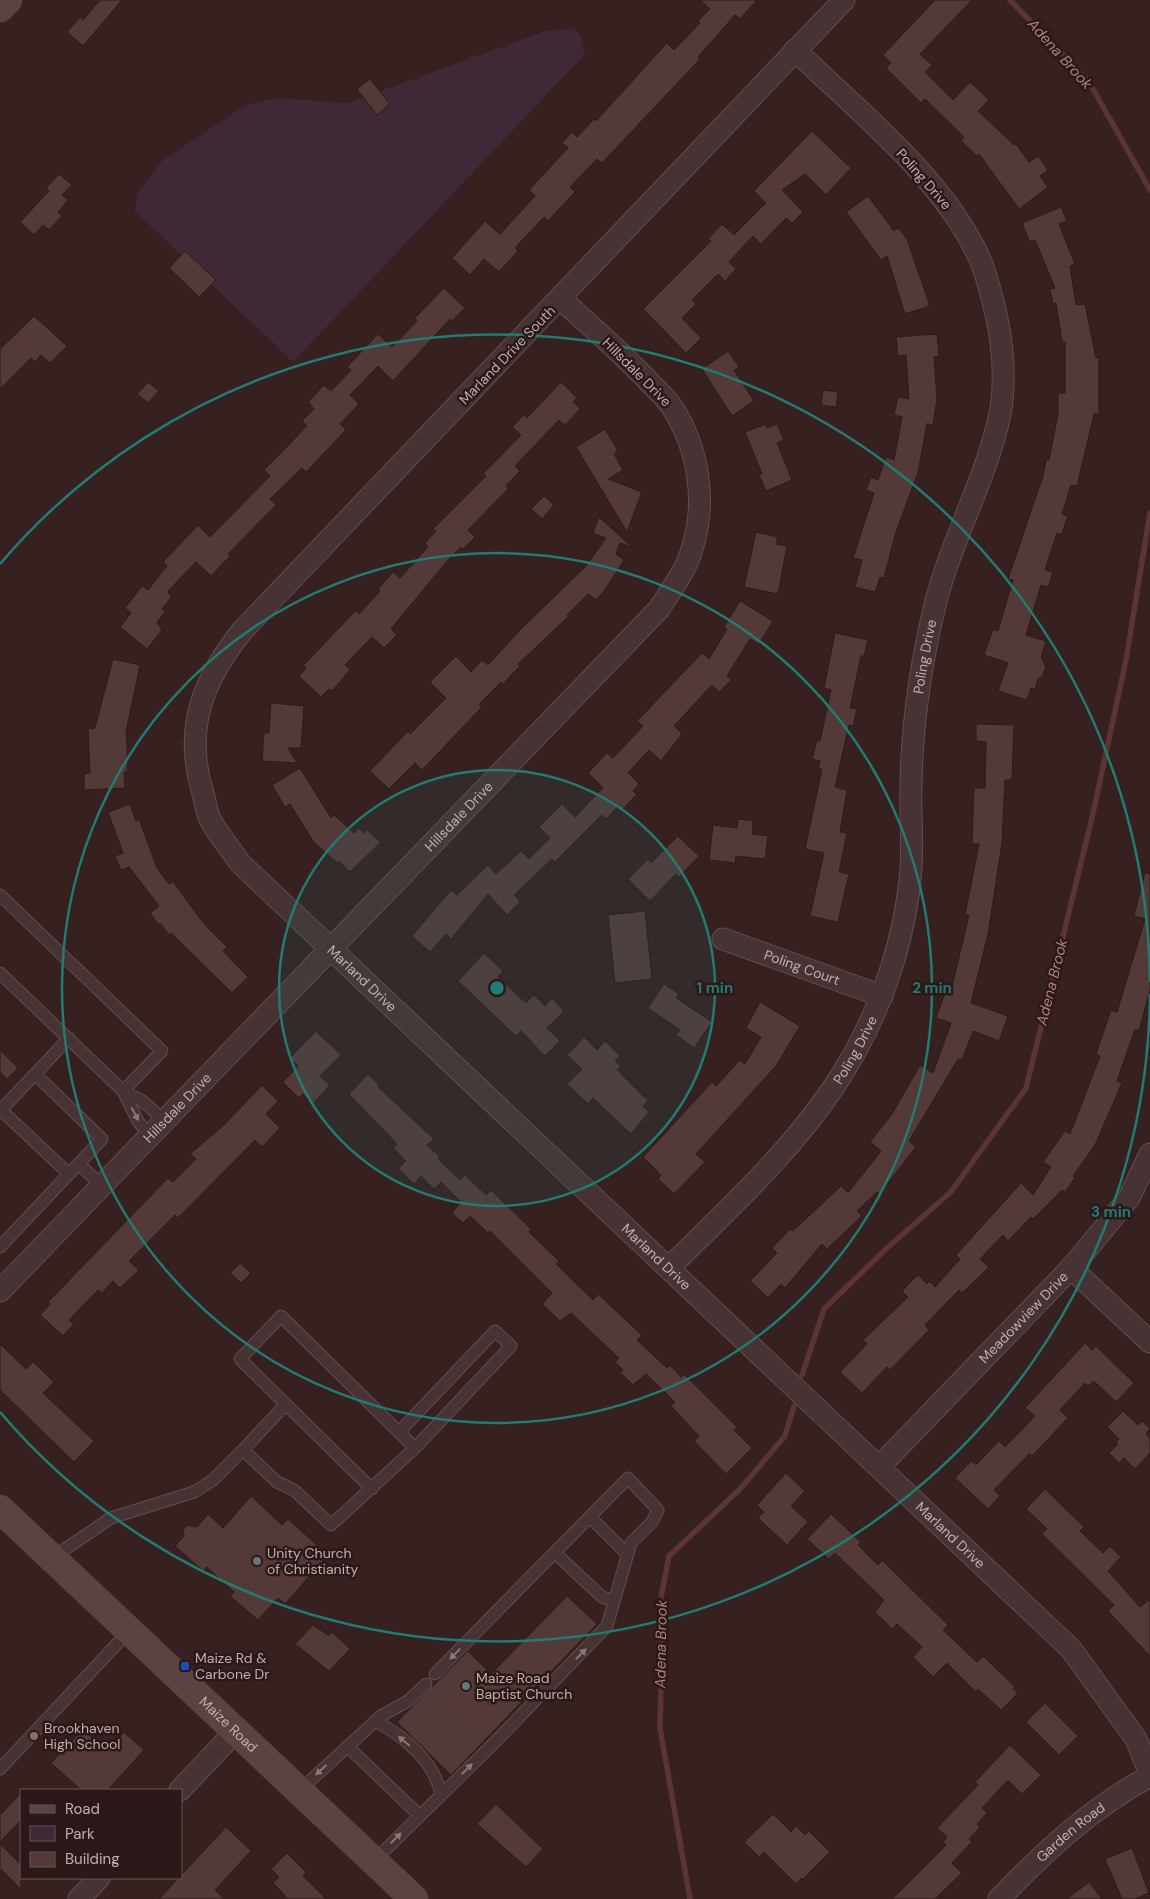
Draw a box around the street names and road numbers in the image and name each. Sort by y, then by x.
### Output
street label: Poling Drive [893,145,955,213]
street label: Marland Drive South [455,302,559,408]
street label: Hillsdale Drive [599,334,675,410]
street label: Poling Drive [909,618,940,695]
street label: Hillsdale Drive [421,778,497,855]
street label: Marland Drive [324,941,401,1016]
street label: Poling Court [762,946,842,989]
street label: Poling Drive [829,1013,881,1088]
street label: Hillsdale Drive [139,1069,215,1146]
street label: Marland Drive [618,1220,695,1294]
street label: Meadowview Drive [975,1268,1072,1367]
street label: Marland Drive [912,1498,989,1572]
street label: Maize Road [196,1693,261,1756]
street label: Garden Road [1032,1798,1108,1866]

